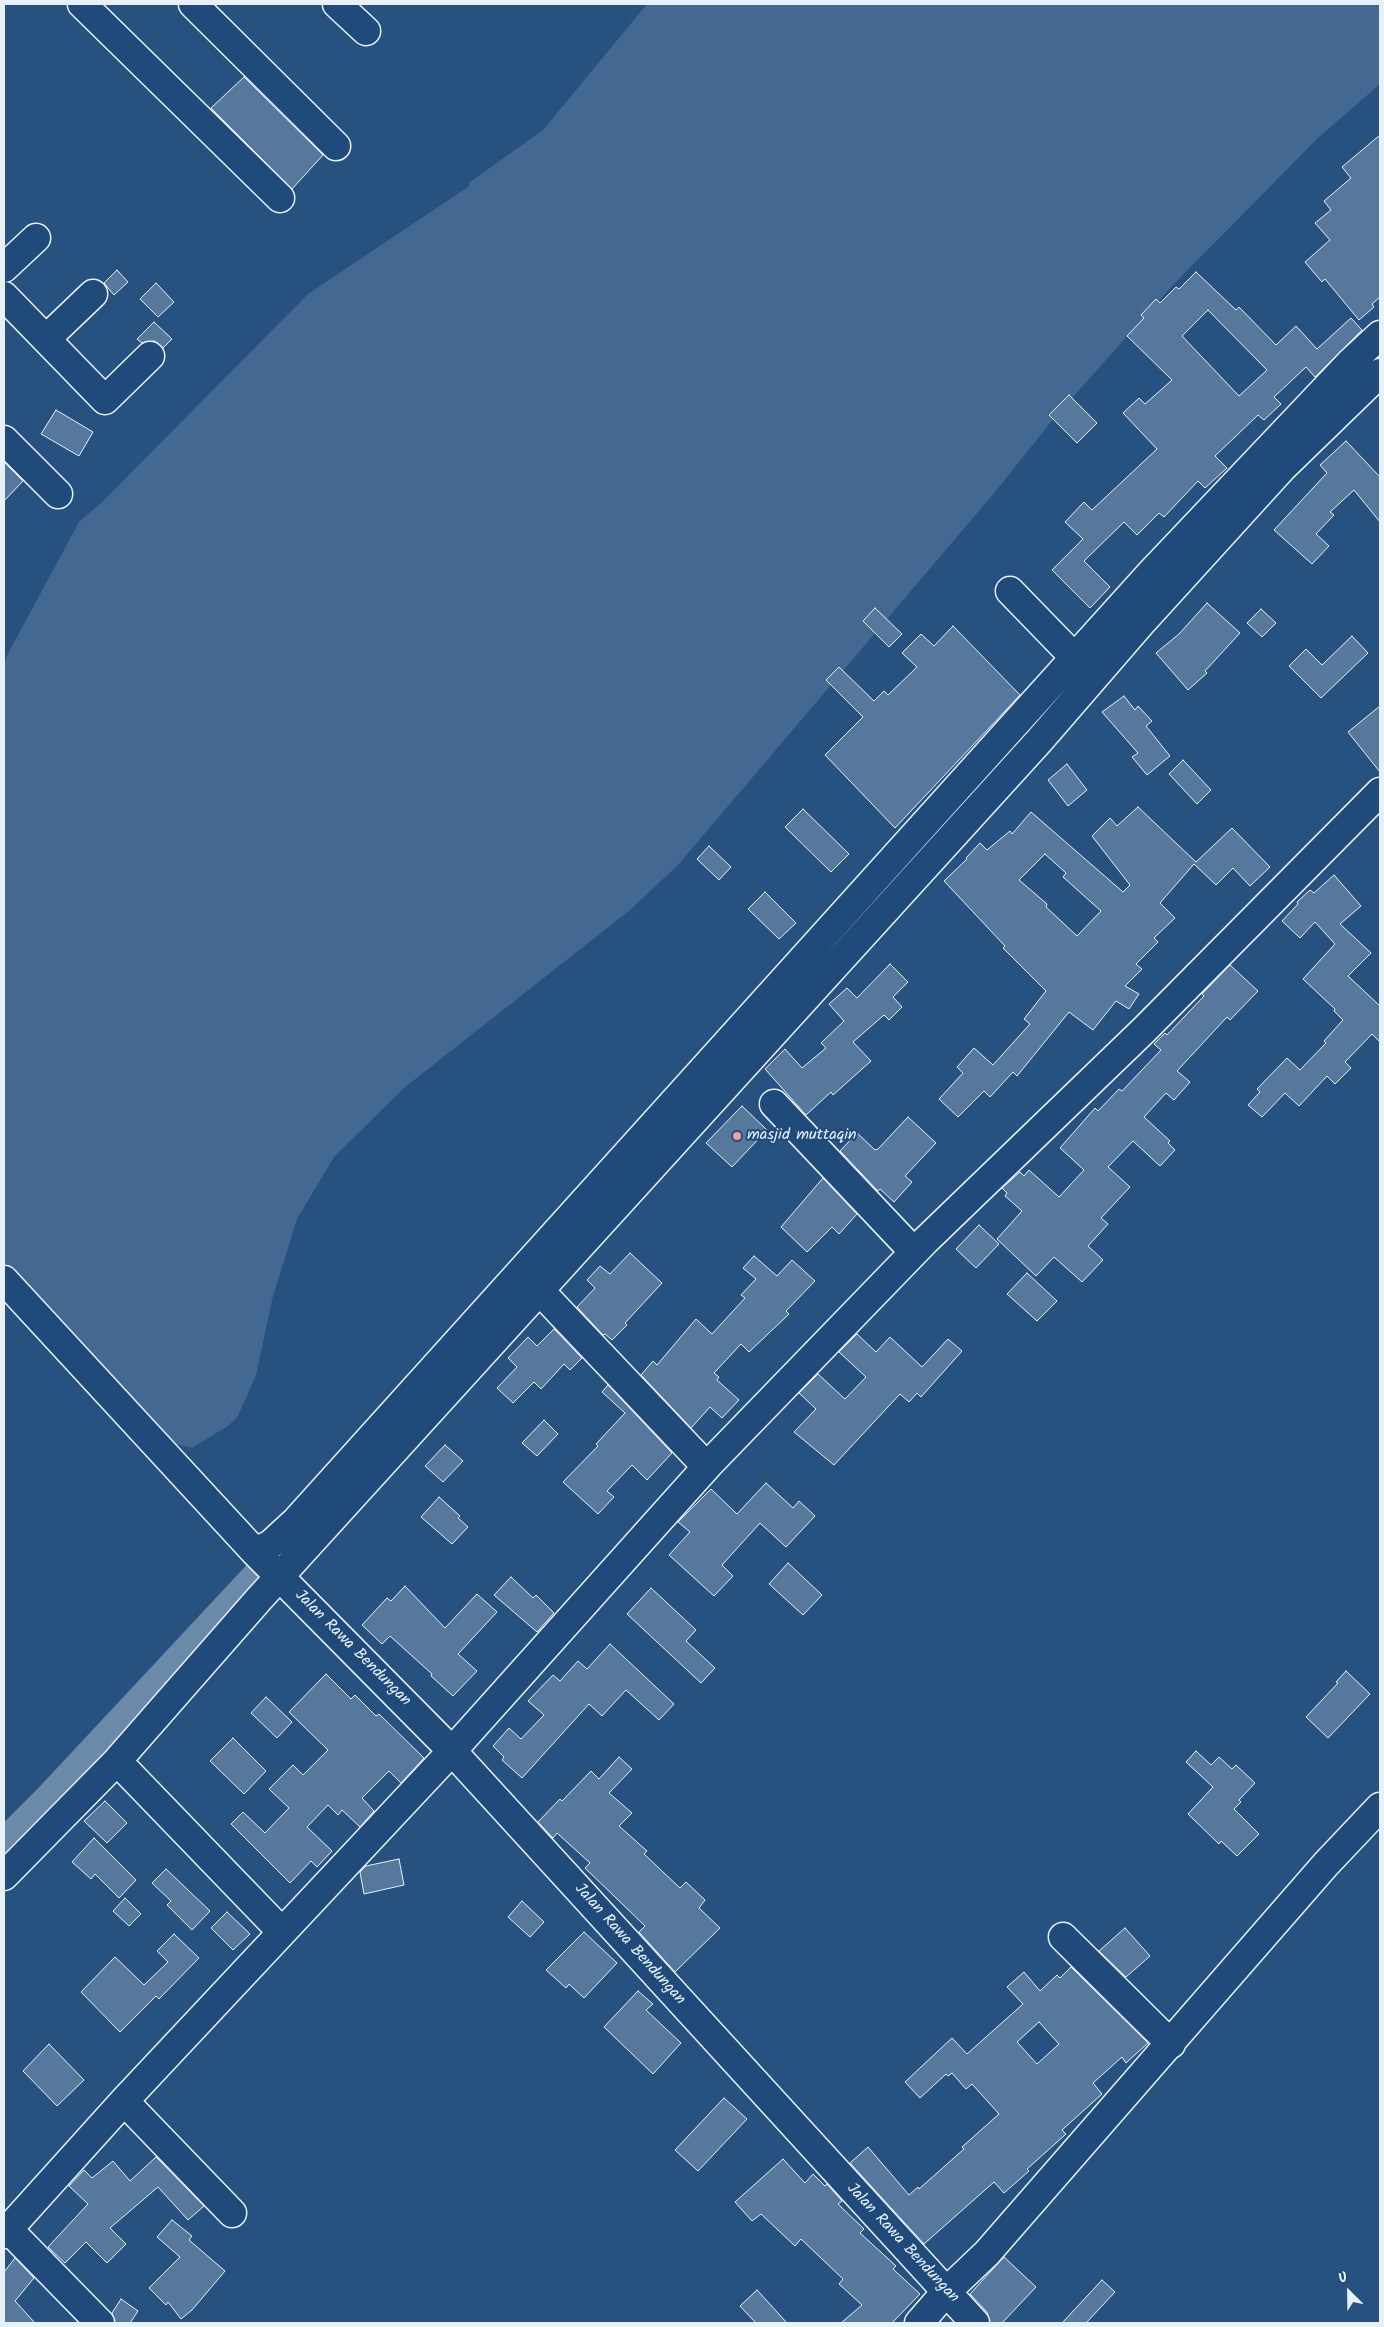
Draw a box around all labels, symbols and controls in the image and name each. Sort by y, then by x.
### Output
place label: masjid muttaqin [747,1126,857,1146]
marker: masjid muttaqin [731,1130,743,1142]
street label: Jalan Rawa Bendungan [290,1587,414,1711]
street label: Jalan Rawa Bendungan [569,1880,689,2010]
street label: Jalan Rawa Bendungan [842,2180,962,2308]
text: U [1335,2266,1351,2290]
north arrow [1324,2267,1374,2317]

